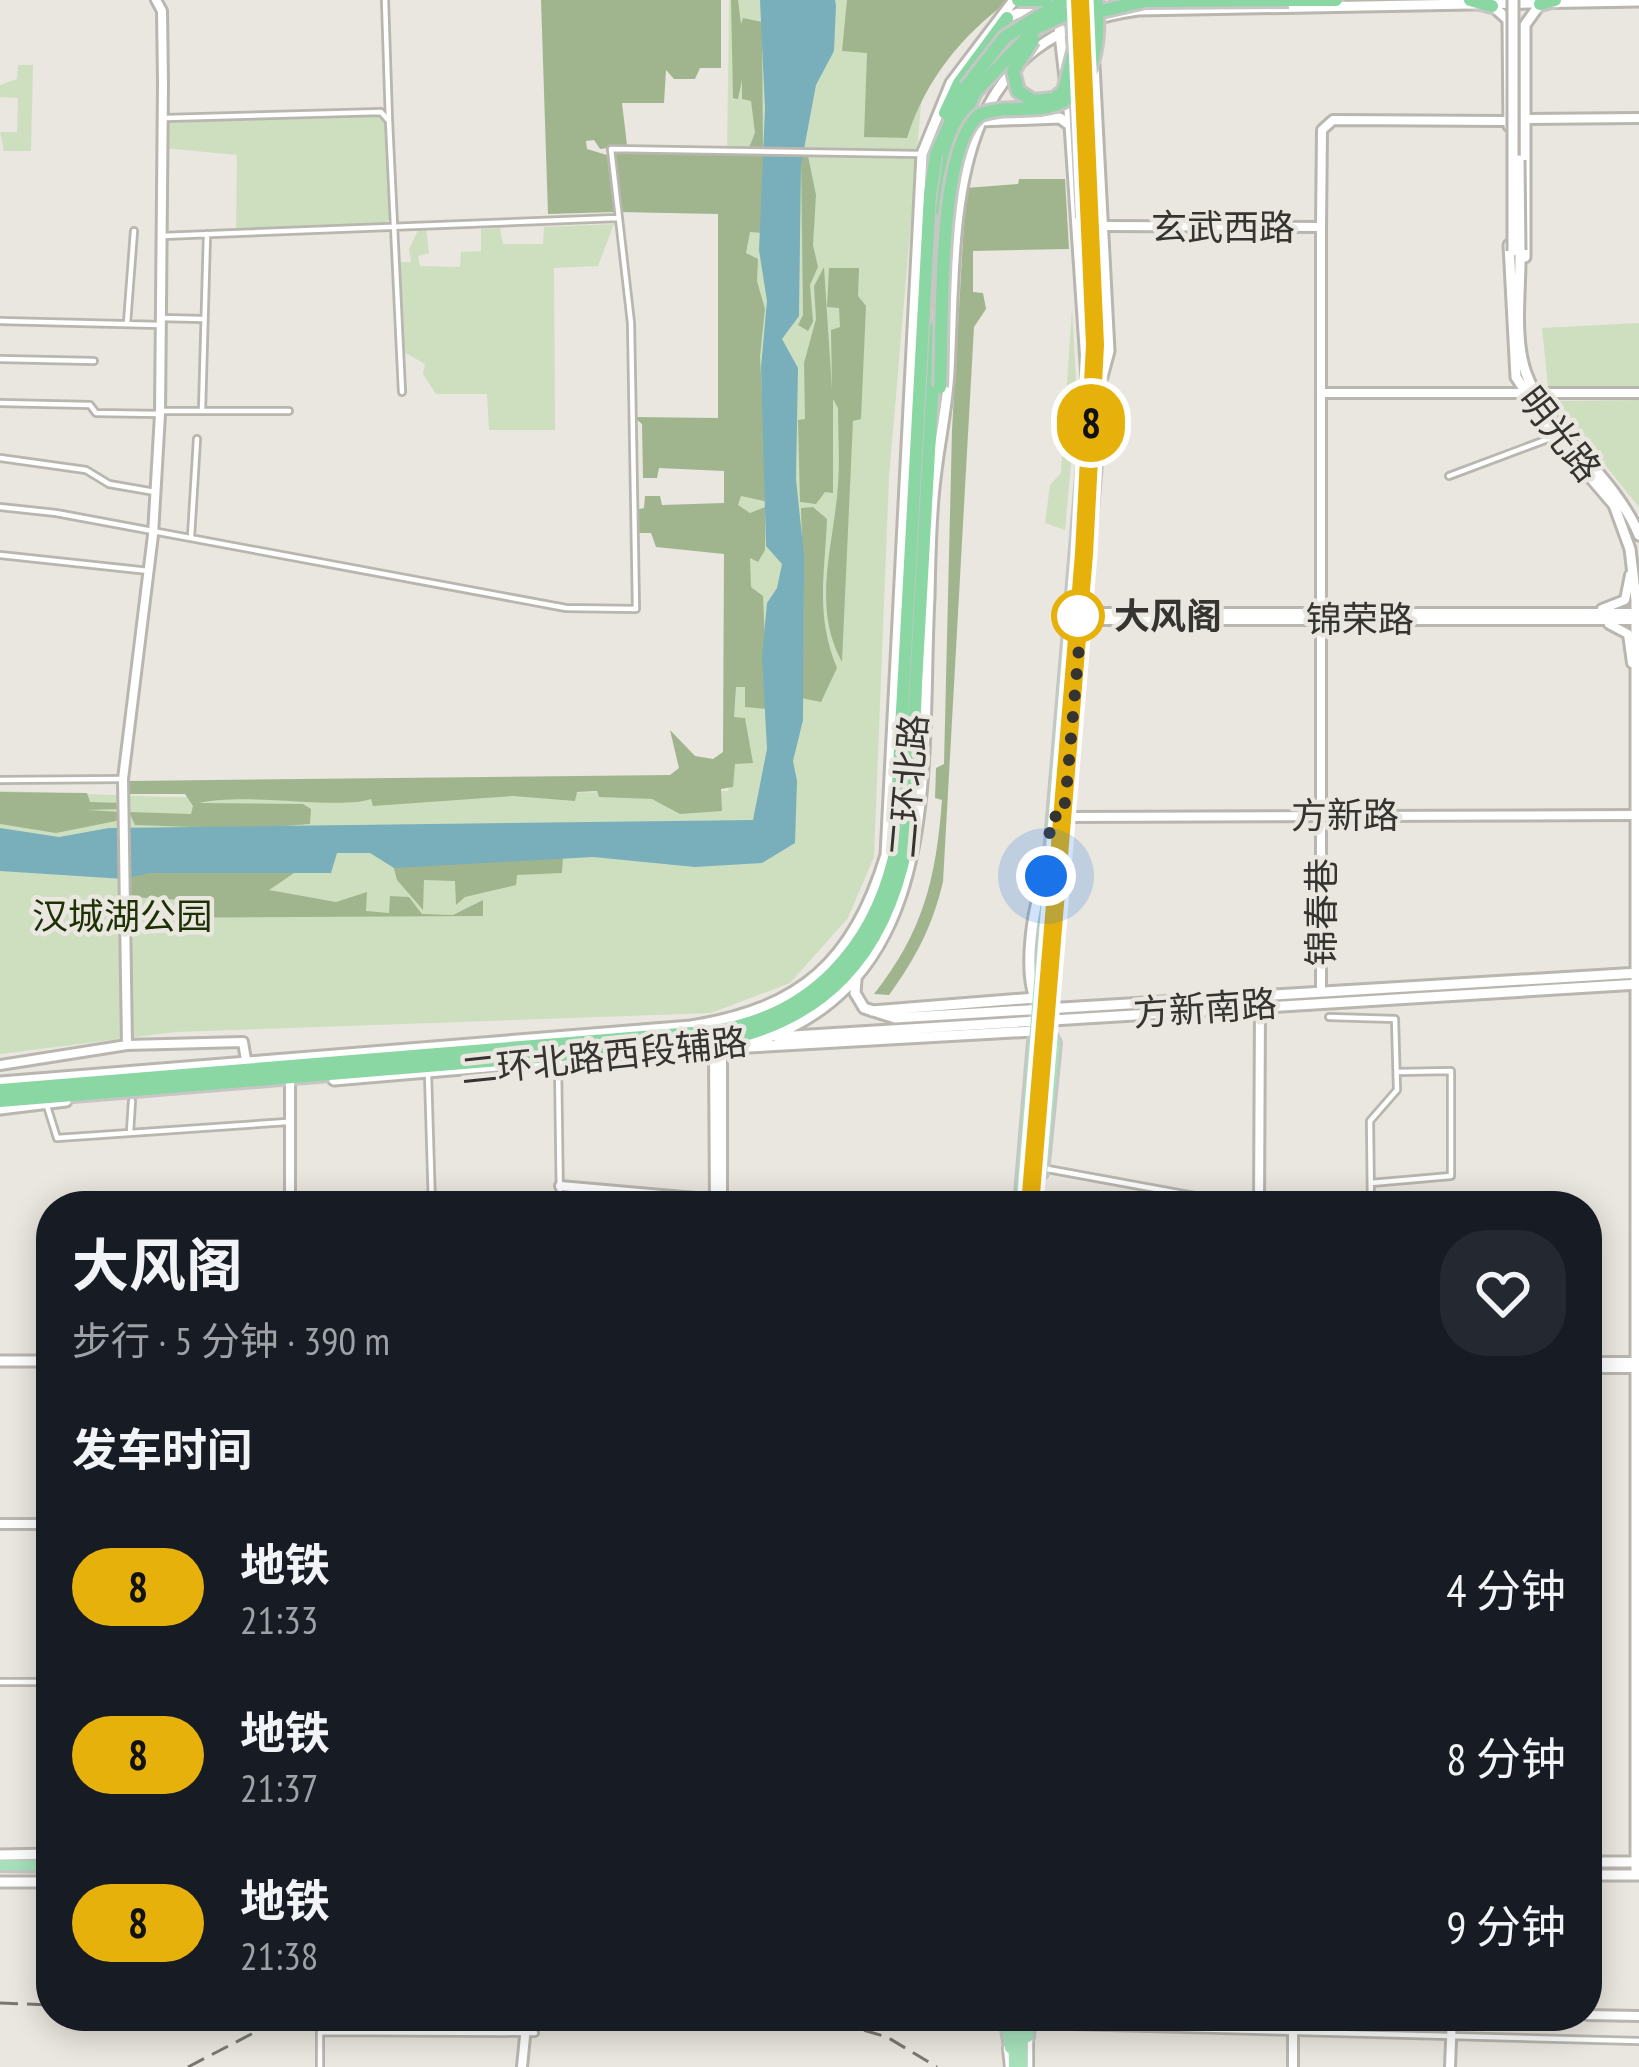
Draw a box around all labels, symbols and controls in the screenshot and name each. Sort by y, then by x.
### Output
street label: 玄武西路 [1151,203,1295,250]
street label: 明光路 [1509,377,1612,491]
line badge: 8 [1052,384,1130,462]
text: 8 [1081,395,1101,450]
marker: 大风阁 [1053,591,1103,641]
place label: 大风阁 [1114,592,1222,639]
street label: 锦荣路 [1306,595,1414,642]
street label: 二环北路 [878,712,937,860]
street label: 方新路 [1291,791,1399,838]
your location [1016,846,1076,906]
street label: 锦春巷 [1297,858,1344,966]
park label: 汉城湖公园 [32,892,212,939]
street label: 方新南路 [1131,979,1278,1036]
street label: 二环北路西段辅路 [458,1017,750,1094]
text: 大风阁 [72,1228,243,1302]
button: heart [1440,1230,1566,1356]
text: 步行 · 5 分钟 · 390 m [72,1315,390,1366]
text: 发车时间 [72,1420,252,1478]
text: 地铁 [240,1535,330,1593]
text: 8 [128,1559,148,1614]
text: 4 分钟 [1446,1561,1566,1619]
text: 21:33 [240,1594,318,1645]
text: 地铁 [240,1703,330,1761]
text: 8 [128,1727,148,1782]
text: 8 分钟 [1446,1729,1566,1787]
text: 21:37 [240,1762,318,1813]
text: 地铁 [240,1871,330,1929]
text: 8 [128,1895,148,1950]
text: 9 分钟 [1446,1897,1566,1955]
text: 21:38 [240,1930,318,1981]

